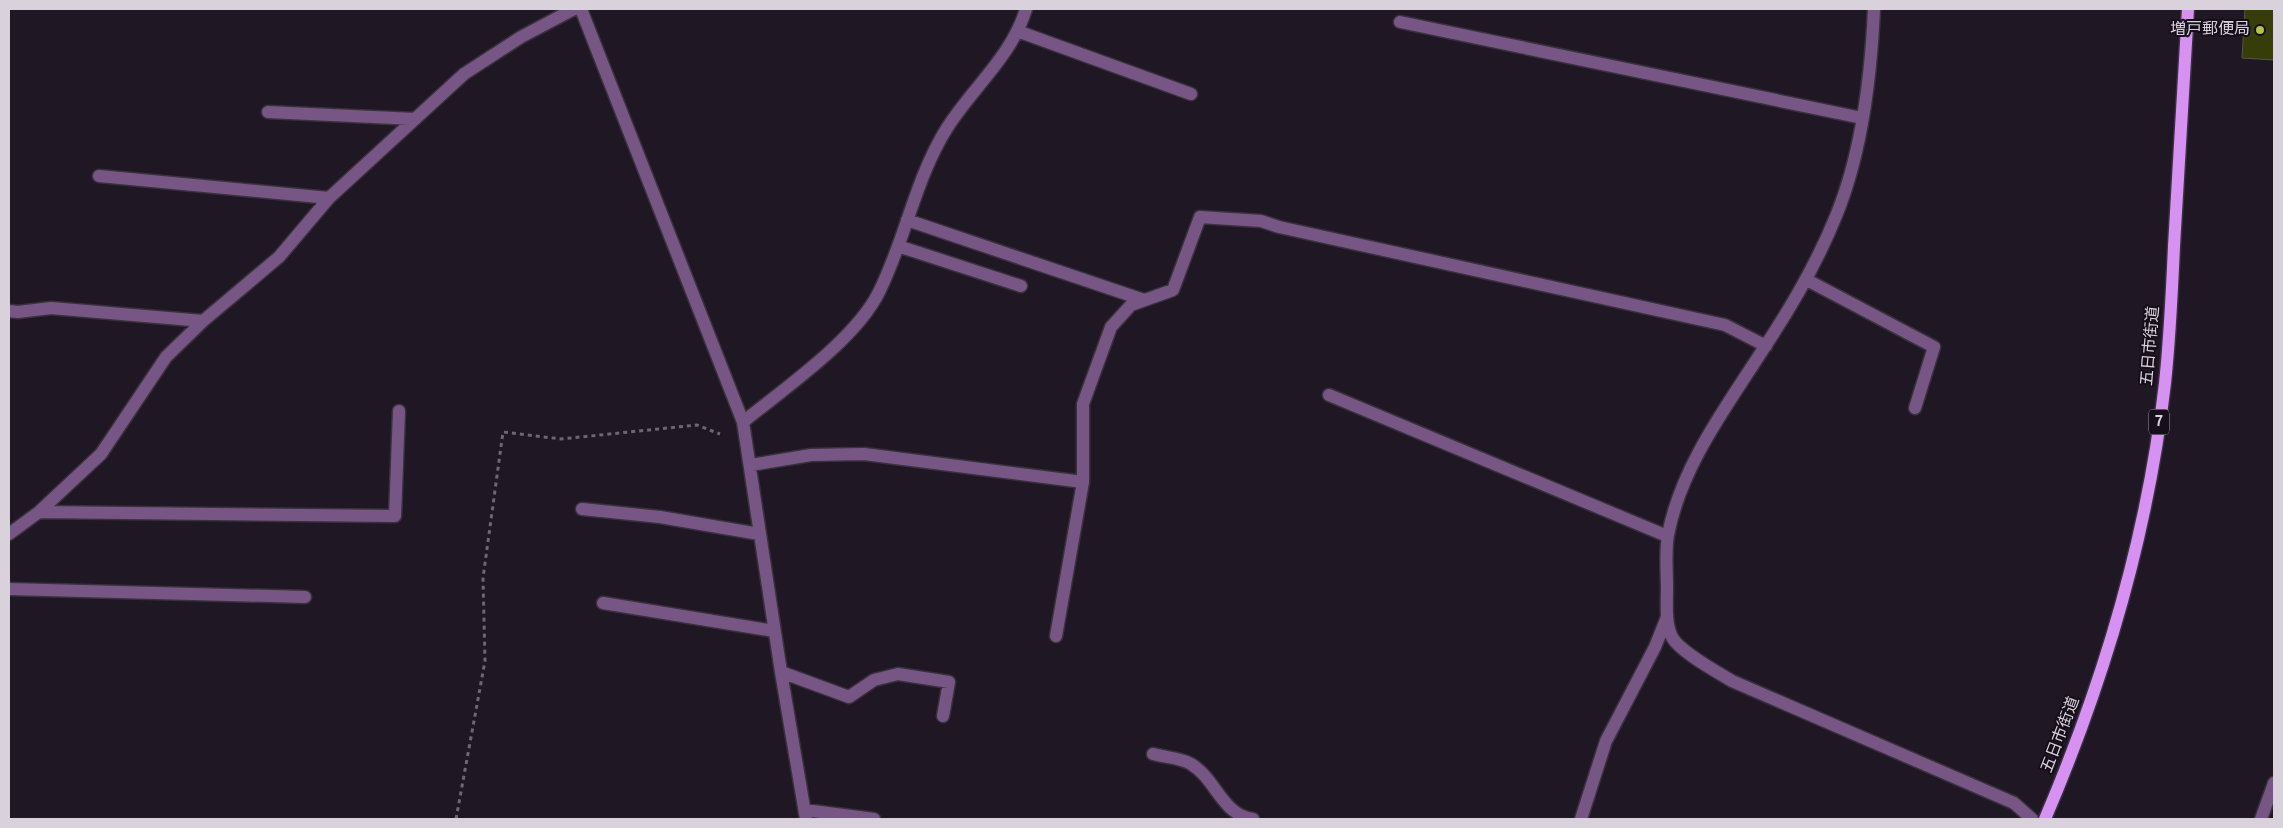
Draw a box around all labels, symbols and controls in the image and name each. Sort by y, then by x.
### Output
place label: 増戸郵便局 [2170,20,2250,40]
marker: 増戸郵便局 [2254,24,2266,36]
street label: 五日市街道 [2138,305,2164,387]
road number: 7 [2149,410,2169,434]
street label: 五日市街道 [2037,694,2085,776]

